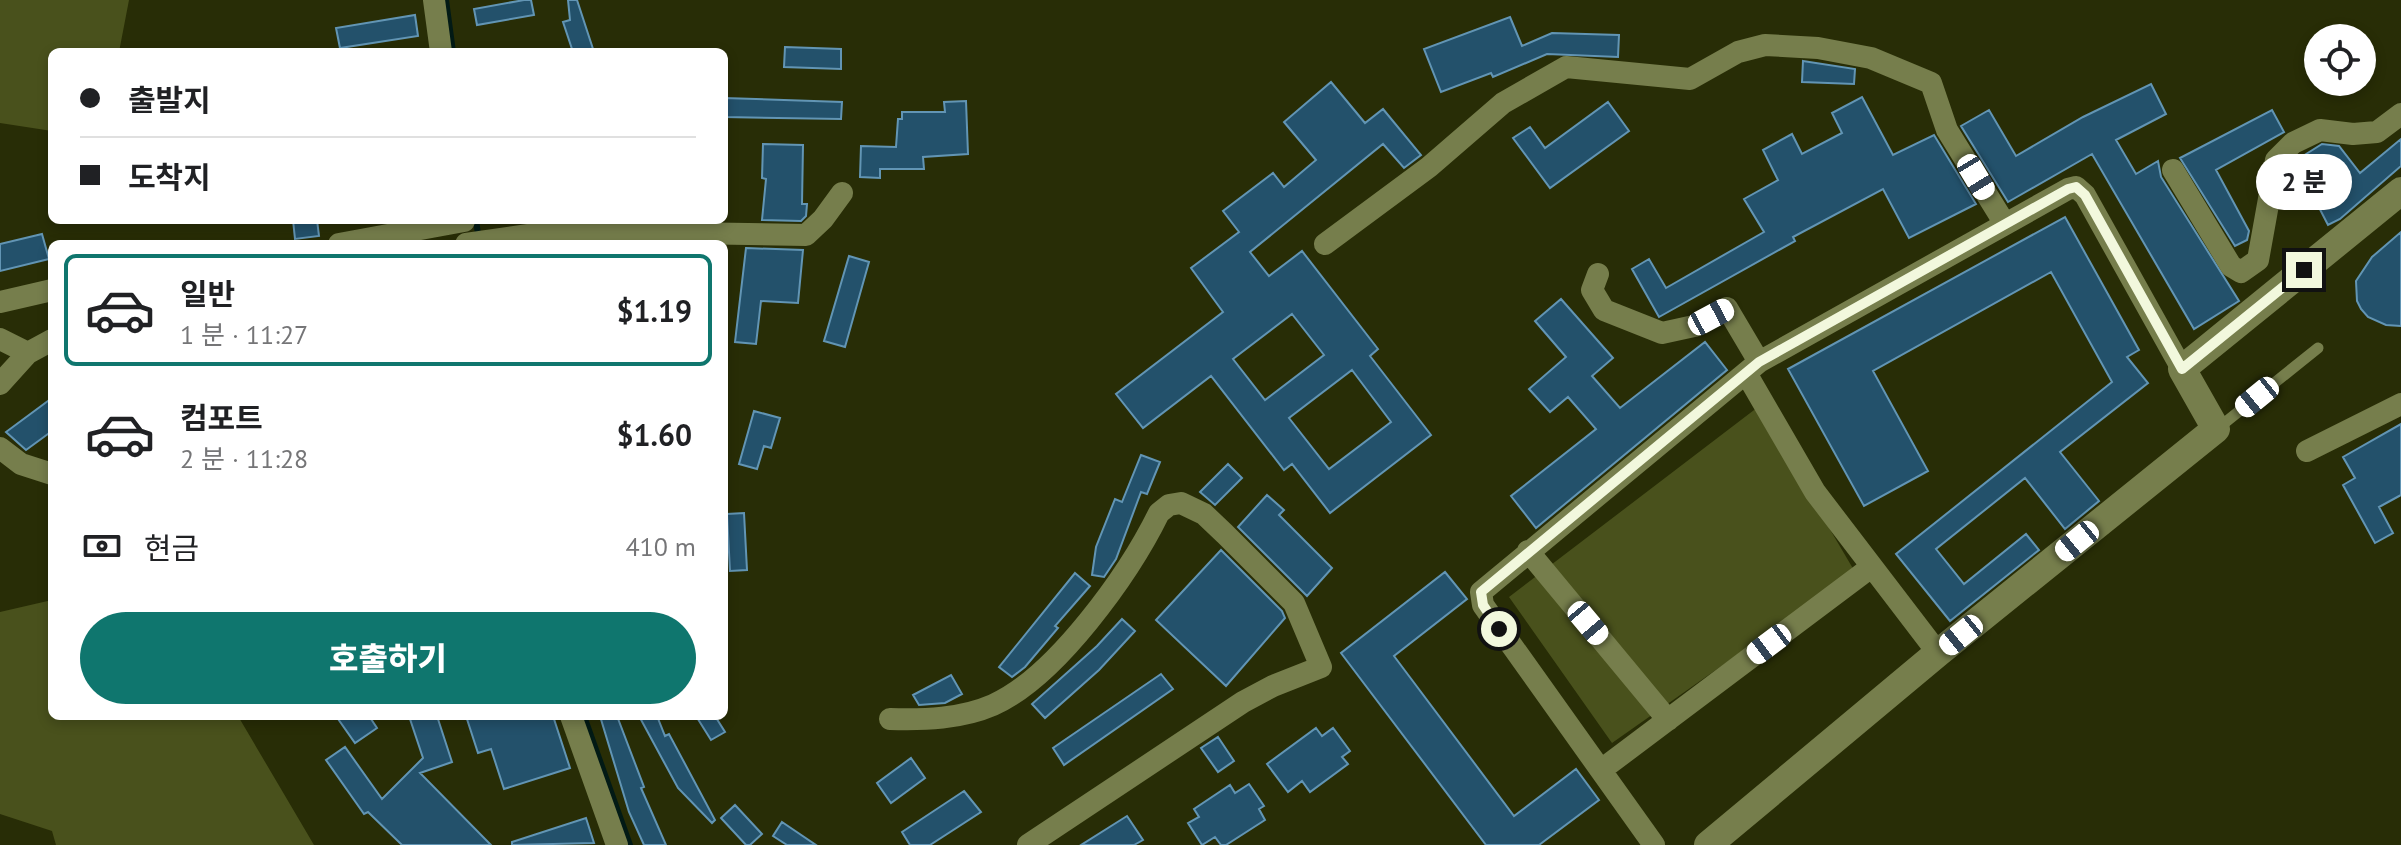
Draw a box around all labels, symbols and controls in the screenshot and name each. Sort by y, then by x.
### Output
map controls [2304,24,2376,96]
button: locate [2304,24,2376,96]
text: 출발지 [128,80,211,119]
car [1953,150,1999,204]
callout: 2 분 [2256,154,2352,210]
text: 도착지 [128,157,211,196]
text: 2 분 [2281,165,2327,198]
route end [2286,252,2322,288]
icon: car [84,274,156,346]
text: 일반 [180,274,235,313]
text: $1.19 [617,291,692,330]
car [1684,295,1738,339]
text: 1 분 · 11:27 [180,318,308,351]
car [2231,373,2283,421]
icon: car [84,398,156,470]
text: 컴포트 [180,398,263,437]
text: $1.60 [617,415,692,454]
text: 2 분 · 11:28 [180,442,308,475]
car [2051,517,2103,565]
icon: cash [80,524,124,568]
text: 현금 [144,528,199,567]
text: 410 m [625,530,696,563]
car [1563,597,1613,649]
route start [1481,611,1517,647]
car [1935,611,1987,659]
button: 호출하기 [80,612,696,704]
car [1743,620,1795,668]

